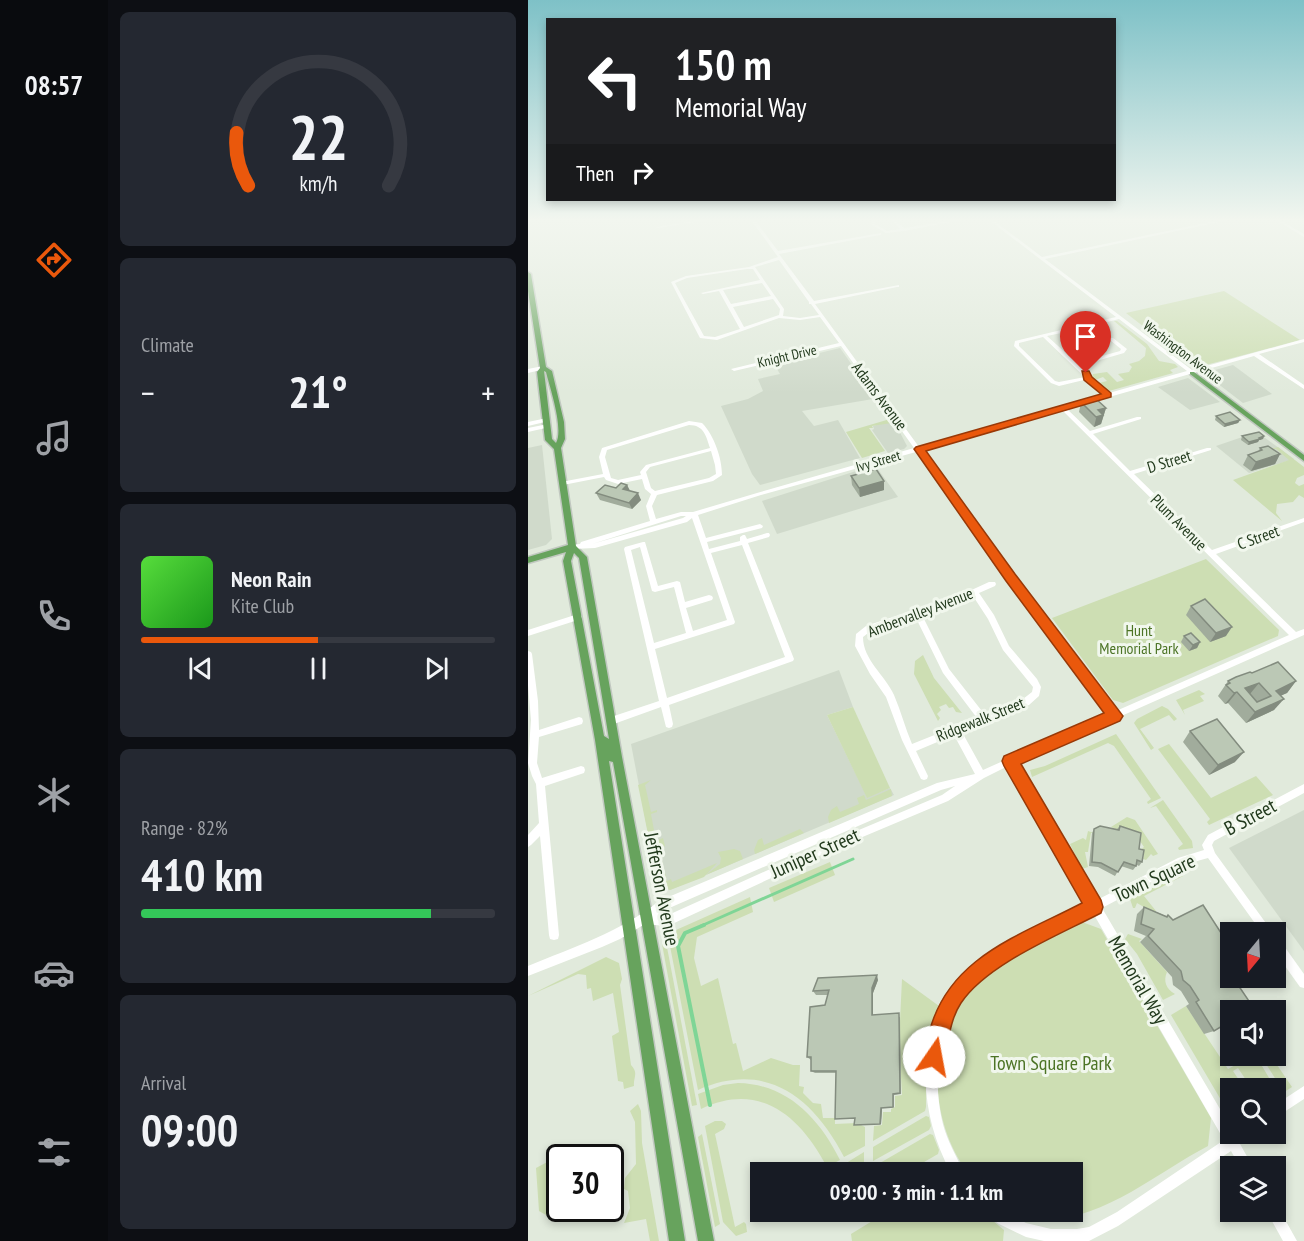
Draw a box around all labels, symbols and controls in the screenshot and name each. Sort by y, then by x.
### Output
text: 150 m [675,37,772,92]
icon: left [576,42,654,120]
text: 08:57 [25,68,83,102]
text: Memorial Way [675,90,806,124]
text: 22 [288,96,348,177]
icon: right [626,156,659,189]
text: Then [576,159,614,187]
text: km/h [299,169,337,197]
icon: directions [33,239,75,281]
pin [1060,311,1111,373]
street label: Washington Avenue [1140,316,1226,388]
icon: arrive [1069,320,1102,353]
text: Climate [141,332,194,358]
street label: Knight Drive [756,340,819,372]
street label: Adams Avenue [848,358,912,434]
text: 21° [288,362,348,420]
text: − [141,371,155,414]
text: + [481,371,495,414]
icon: music [33,417,75,459]
street label: D Street [1145,445,1194,477]
street label: Ivy Street [854,446,903,476]
street label: Plum Avenue [1147,490,1211,554]
street label: C Street [1234,520,1282,554]
text: Neon Rain [231,565,311,593]
street label: Ambervalley Avenue [864,583,976,641]
text: Kite Club [231,593,294,619]
icon: phone [33,595,75,637]
park label: Hunt Memorial Park [1099,620,1179,658]
icon: previous [184,652,217,685]
icon: pause [302,652,335,685]
icon: next [420,652,453,685]
street label: Ridgewalk Street [933,692,1028,746]
icon: climate [33,774,75,816]
street label: B Street [1220,792,1281,841]
text: Range · 82% [141,815,228,841]
street label: Juniper Street [766,822,864,885]
street label: Jefferson Avenue [638,829,686,948]
text: 410 km [141,845,263,903]
street label: Town Square [1109,848,1199,908]
north arrow [1220,922,1286,988]
map controls [1220,922,1286,1222]
street label: Memorial Way [1102,931,1174,1029]
icon: car [33,952,75,994]
button: sound [1220,1000,1286,1066]
position arrow [902,1025,966,1089]
park label: Town Square Park [990,1050,1112,1076]
text: Arrival [141,1070,186,1096]
button: search [1220,1078,1286,1144]
text: 09:00 [141,1100,238,1158]
icon: filters [33,1131,75,1173]
speed limit sign: 30 [546,1144,624,1222]
button: layers [1220,1156,1286,1222]
text: 09:00 · 3 min · 1.1 km [830,1178,1003,1206]

